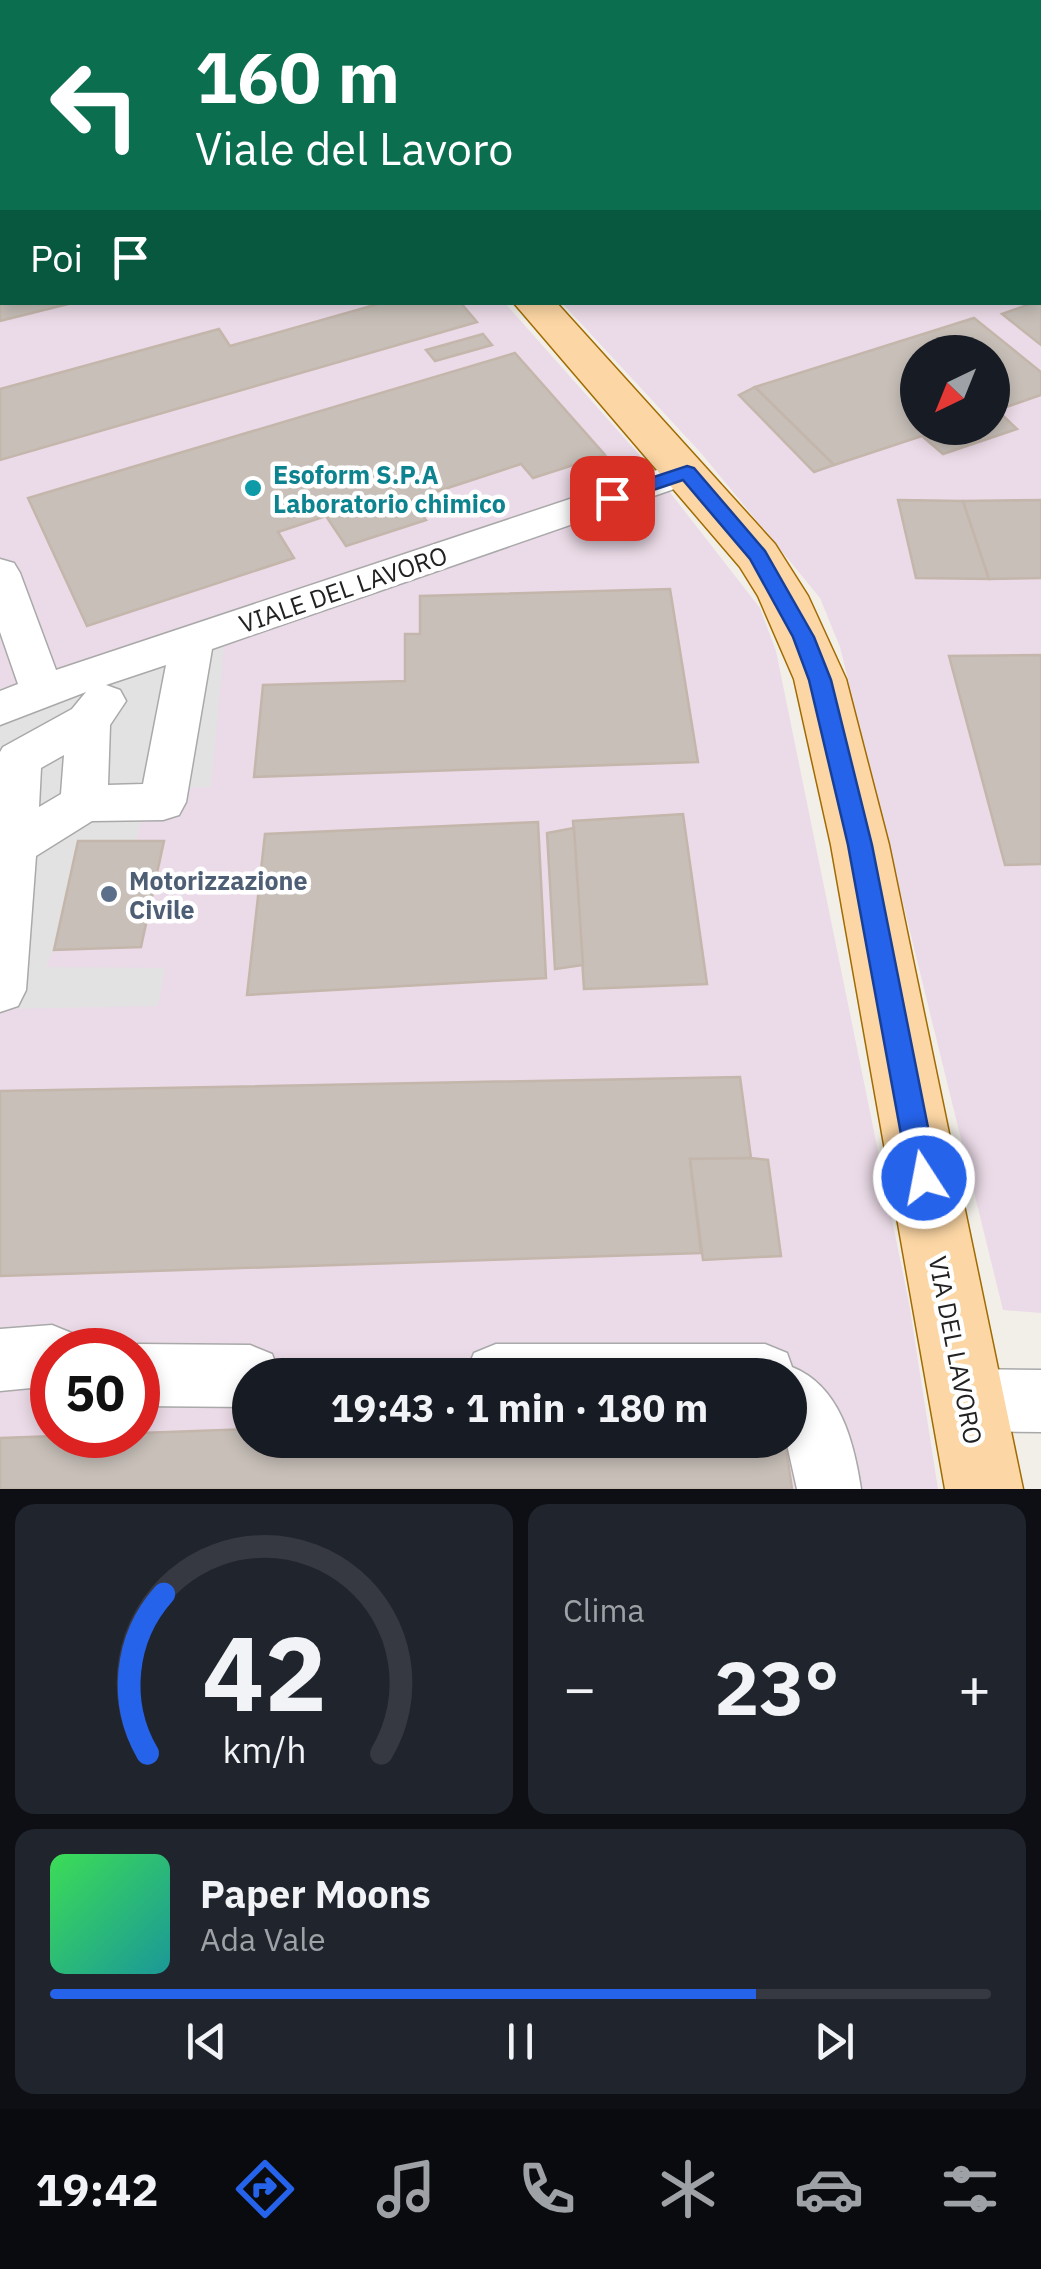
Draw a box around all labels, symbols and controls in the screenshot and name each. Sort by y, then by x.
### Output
text: 160 m [195,31,400,122]
icon: left [30,40,160,170]
text: Viale del Lavoro [195,119,514,177]
icon: arrive [103,230,158,285]
text: Poi [30,233,83,282]
north arrow [900,335,1010,445]
map controls [900,335,1010,445]
pin [570,456,655,541]
place label: Esoform S.P.A Laboratorio chimico [273,458,506,520]
icon: arrive [585,471,640,526]
marker: Esoform S.P.A Laboratorio chimico [242,477,264,499]
street label: VIALE DEL LAVORO [235,538,451,640]
place label: Motorizzazione Civile [129,864,308,926]
marker: Motorizzazione Civile [98,883,120,905]
position arrow [872,1126,976,1230]
street label: VIA DEL LAVORO [922,1253,990,1447]
speed limit sign: 50 [30,1328,160,1458]
text: 19:43 · 1 min · 180 m [331,1383,708,1432]
text: Clima [563,1589,645,1631]
text: 42 [202,1604,326,1740]
text: 23° [714,1638,840,1736]
text: − [563,1652,596,1723]
text: + [958,1652,991,1723]
text: km/h [222,1726,306,1773]
text: Paper Moons [200,1869,431,1918]
text: Ada Vale [200,1918,326,1960]
icon: previous [179,2014,234,2069]
icon: pause [493,2014,548,2069]
icon: next [807,2014,862,2069]
icon: directions [230,2154,300,2224]
icon: music [371,2154,441,2224]
icon: phone [512,2154,582,2224]
icon: climate [653,2154,723,2224]
icon: car [794,2154,864,2224]
icon: filters [935,2154,1005,2224]
text: 19:42 [36,2160,158,2218]

